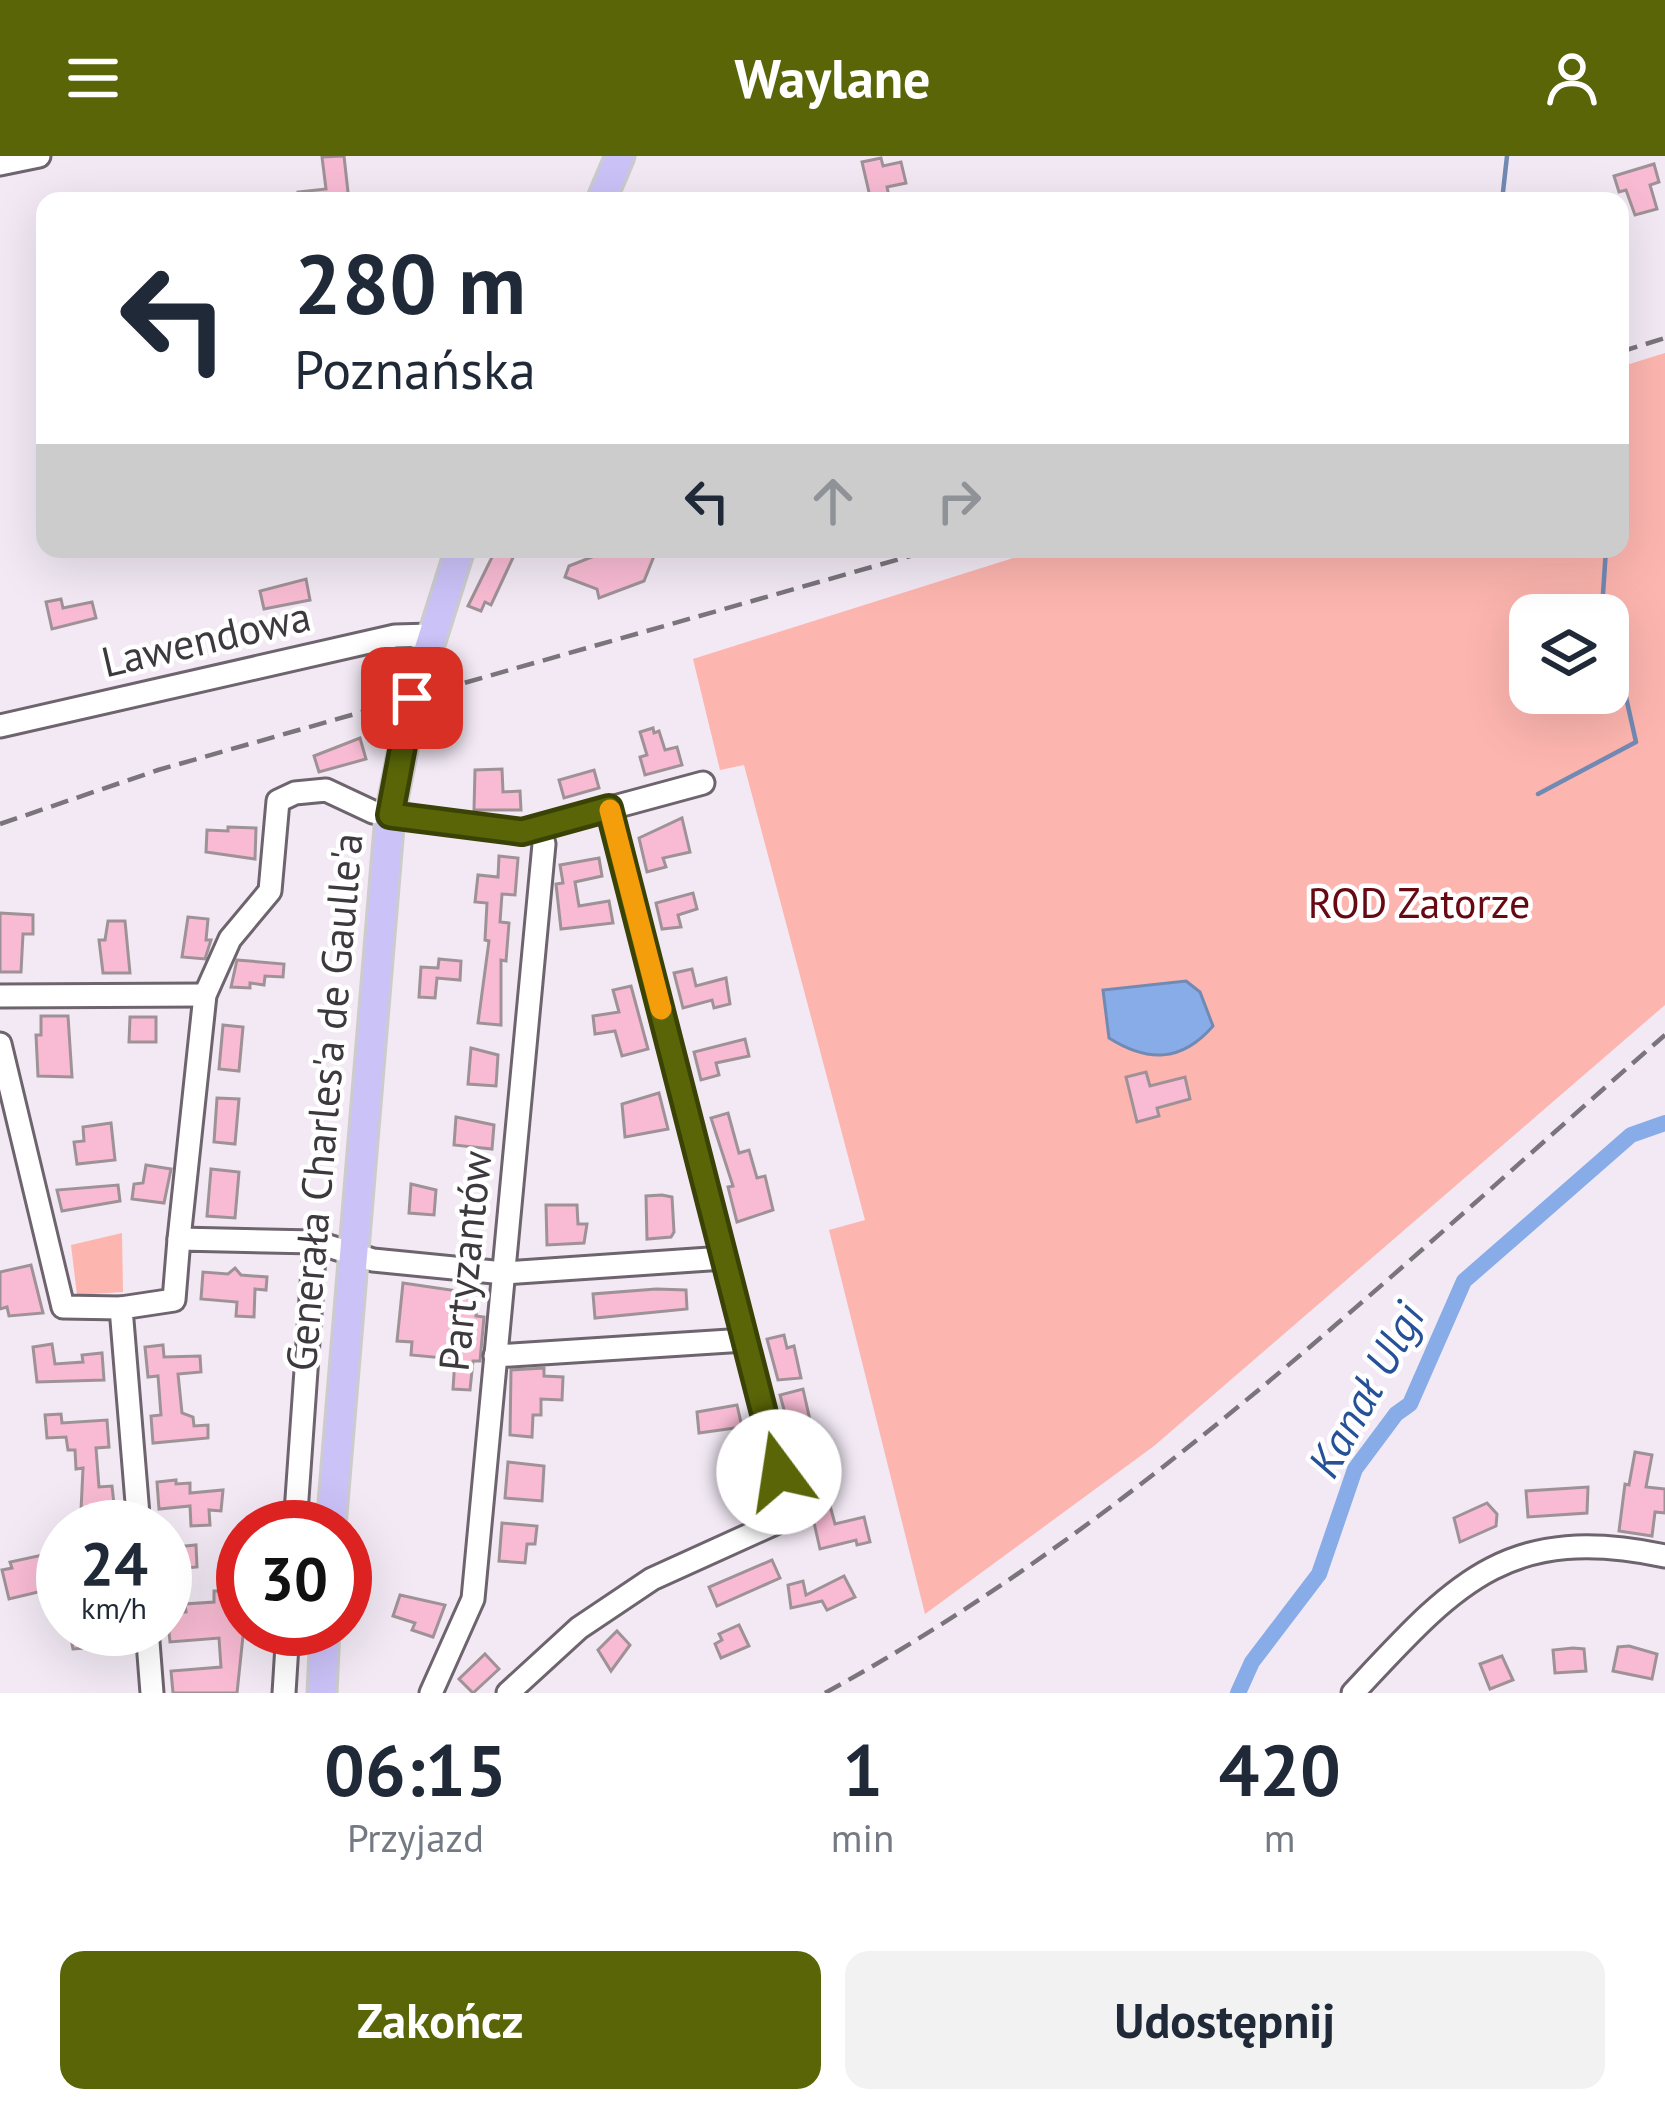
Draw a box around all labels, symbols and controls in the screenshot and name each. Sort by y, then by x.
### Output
text: Waylane [734,43,931,113]
icon: menu [60,45,126,111]
icon: person [1539,45,1605,111]
text: 280 m [294,228,526,337]
icon: left [96,240,252,396]
text: Poznańska [294,334,536,404]
icon: left [674,468,740,534]
icon: ahead [800,468,866,534]
icon: right [926,468,992,534]
street label: Lawendowa [96,588,316,689]
map controls [1509,594,1629,714]
button: layers [1509,594,1629,714]
pin [361,647,463,749]
icon: arrive [379,665,445,731]
street label: Generała Charles'a de Gaulle'a [273,831,374,1373]
park label: ROD Zatorze [1308,875,1530,930]
street label: Partyzantów [426,1148,503,1374]
water label: Kanał Ulgi [1294,1291,1437,1487]
position arrow [716,1409,842,1535]
speed limit sign: 30 [216,1500,372,1656]
text: 24 [80,1524,148,1602]
text: km/h [81,1588,147,1627]
text: 06:15 [324,1723,507,1816]
text: 1 [842,1723,883,1816]
text: 420 [1218,1723,1341,1816]
text: Przyjazd [347,1812,484,1863]
text: min [831,1812,894,1863]
text: m [1264,1812,1295,1863]
button: Zakończ [60,1951,821,2089]
button: Udostępnij [845,1951,1605,2089]

